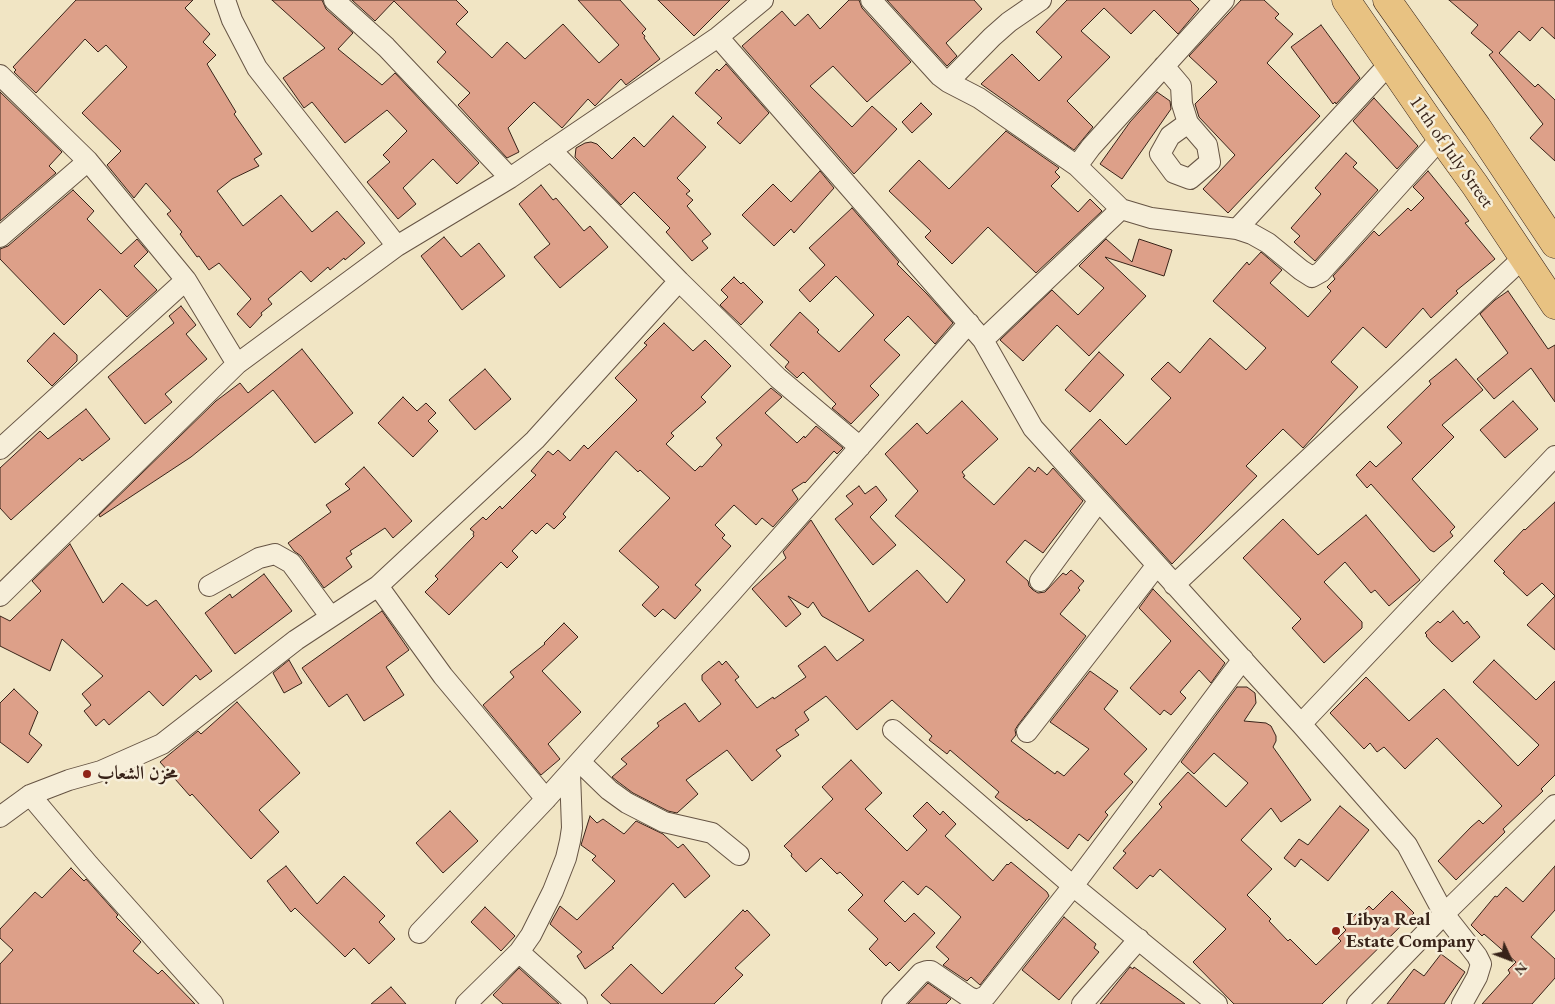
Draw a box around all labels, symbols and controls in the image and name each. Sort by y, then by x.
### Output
street label: 11th of July Street [1404,91,1498,213]
place label: مخزن الشعاب [97,763,178,785]
marker: مخزن الشعاب [81,768,93,780]
place label: Libya Real Estate Company [1346,909,1475,953]
marker: Libya Real Estate Company [1330,925,1342,937]
north arrow [1485,934,1535,984]
text: N [1511,959,1531,980]

